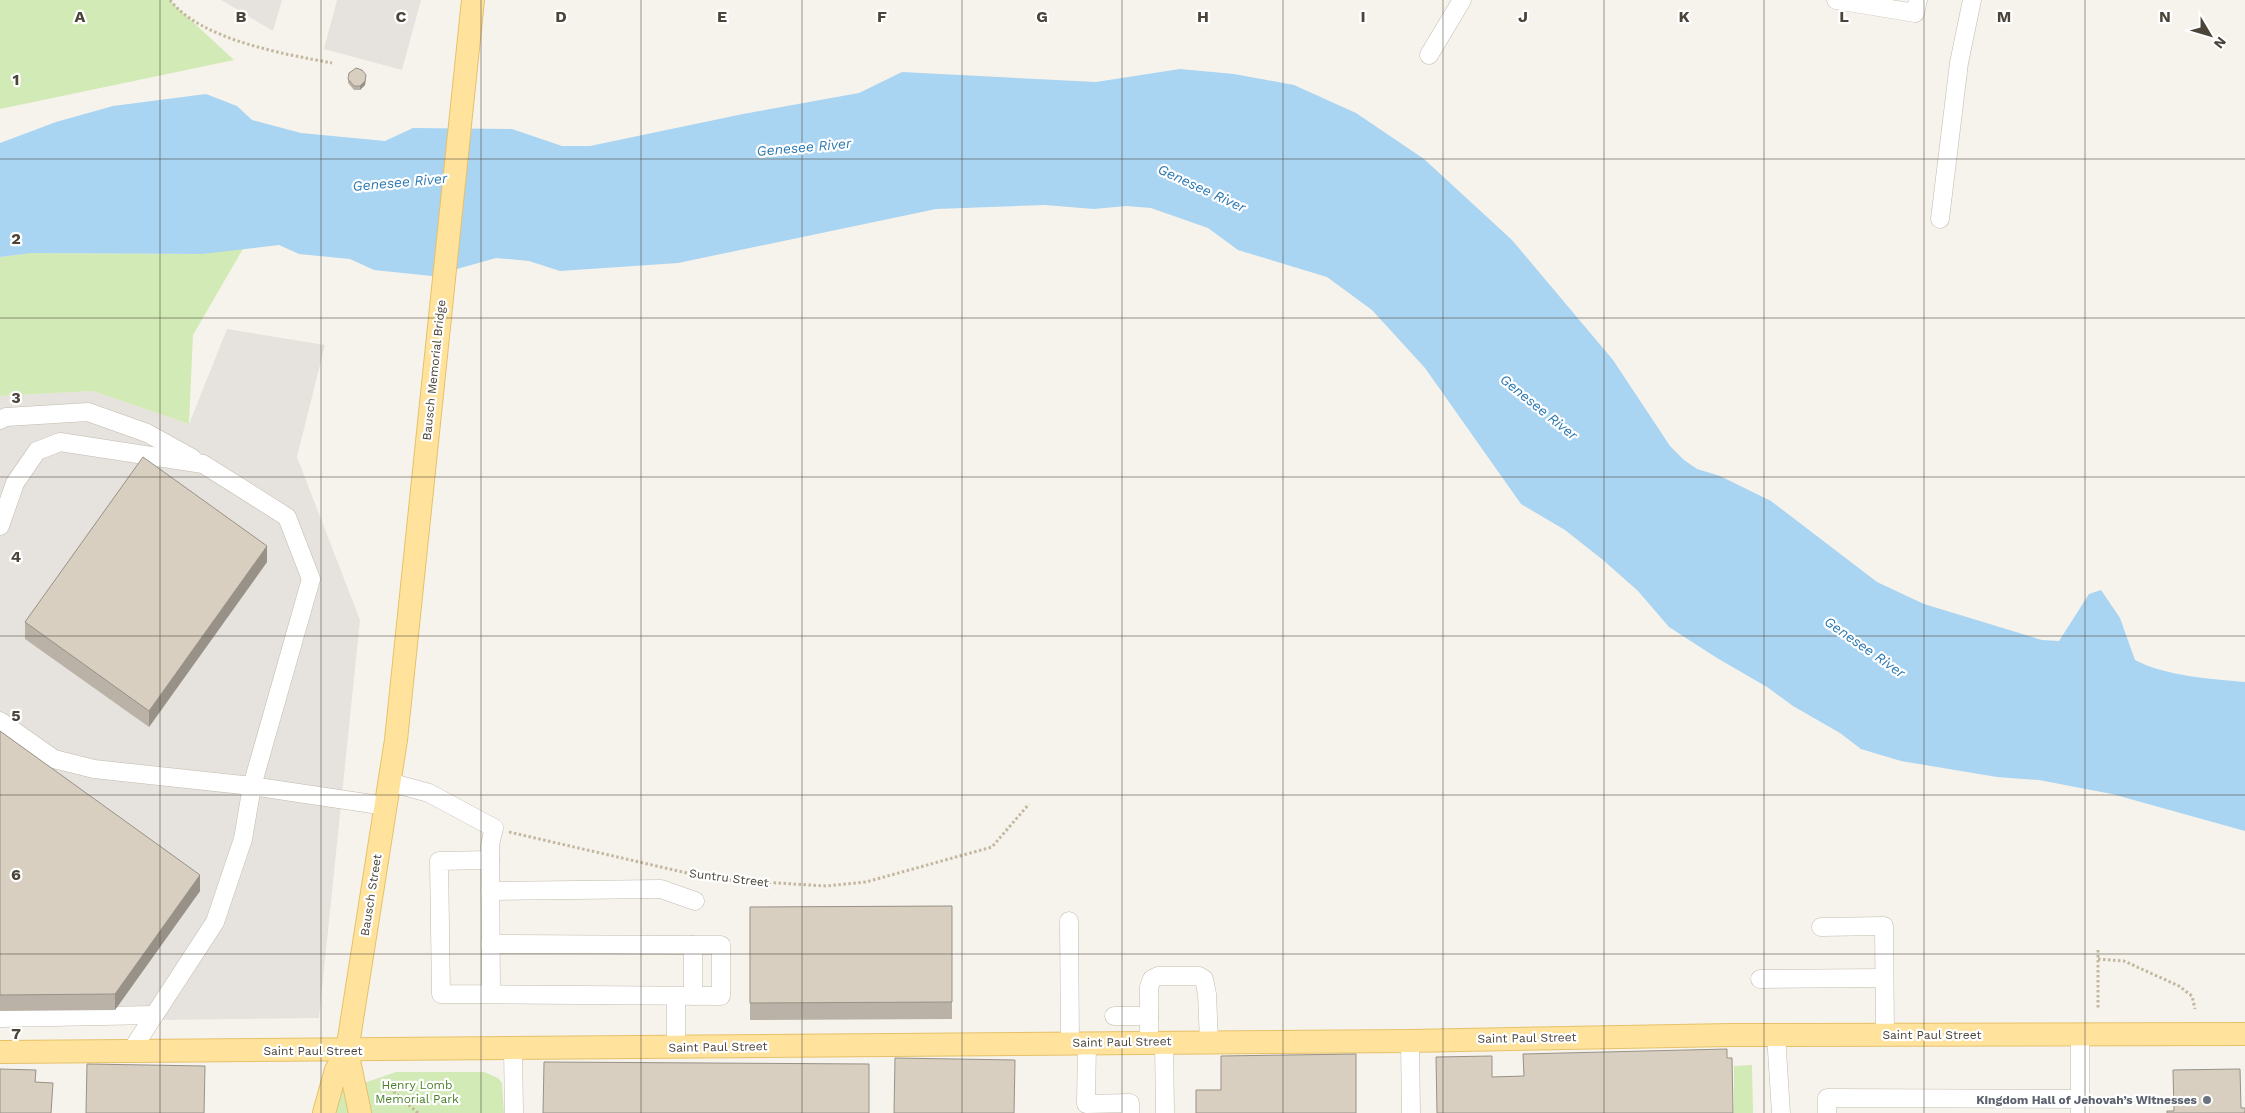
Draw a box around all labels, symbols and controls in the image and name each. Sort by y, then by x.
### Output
text: A [75,7,86,26]
text: B [236,7,247,26]
text: C [396,7,407,26]
text: D [555,7,567,26]
text: E [717,7,727,26]
text: F [877,7,887,26]
text: G [1036,7,1048,26]
text: H [1197,7,1209,26]
text: I [1360,7,1366,26]
text: J [1518,7,1528,26]
text: K [1678,7,1690,26]
text: L [1839,7,1849,26]
text: M [1997,7,2011,26]
text: N [2159,7,2171,26]
north arrow [2185,10,2235,60]
text: N [2211,34,2230,52]
text: 1 [13,70,19,89]
water label: Genesee River [756,135,853,159]
water label: Genesee River [1156,161,1249,216]
water label: Genesee River [352,170,449,194]
text: 2 [11,229,21,248]
street label: Bausch Memorial Bridge [420,299,448,441]
water label: Genesee River [1497,371,1581,443]
text: 3 [11,388,21,407]
text: 4 [11,547,21,566]
water label: Genesee River [1821,613,1909,681]
text: 5 [11,706,21,725]
street label: Bausch Street [358,853,384,937]
text: 6 [11,865,21,884]
street label: Suntru Street [688,866,770,890]
text: 7 [11,1024,21,1043]
street label: Saint Paul Street [1882,1028,1982,1042]
street label: Saint Paul Street [1477,1030,1577,1046]
street label: Saint Paul Street [1072,1034,1172,1050]
street label: Saint Paul Street [668,1039,768,1055]
street label: Saint Paul Street [263,1044,363,1058]
park label: Henry Lomb Memorial Park [375,1078,459,1106]
place label: Kingdom Hall of Jehovah’s Witnesses [1976,1093,2198,1107]
marker: Kingdom Hall of Jehovah’s Witnesses [2201,1094,2213,1106]

